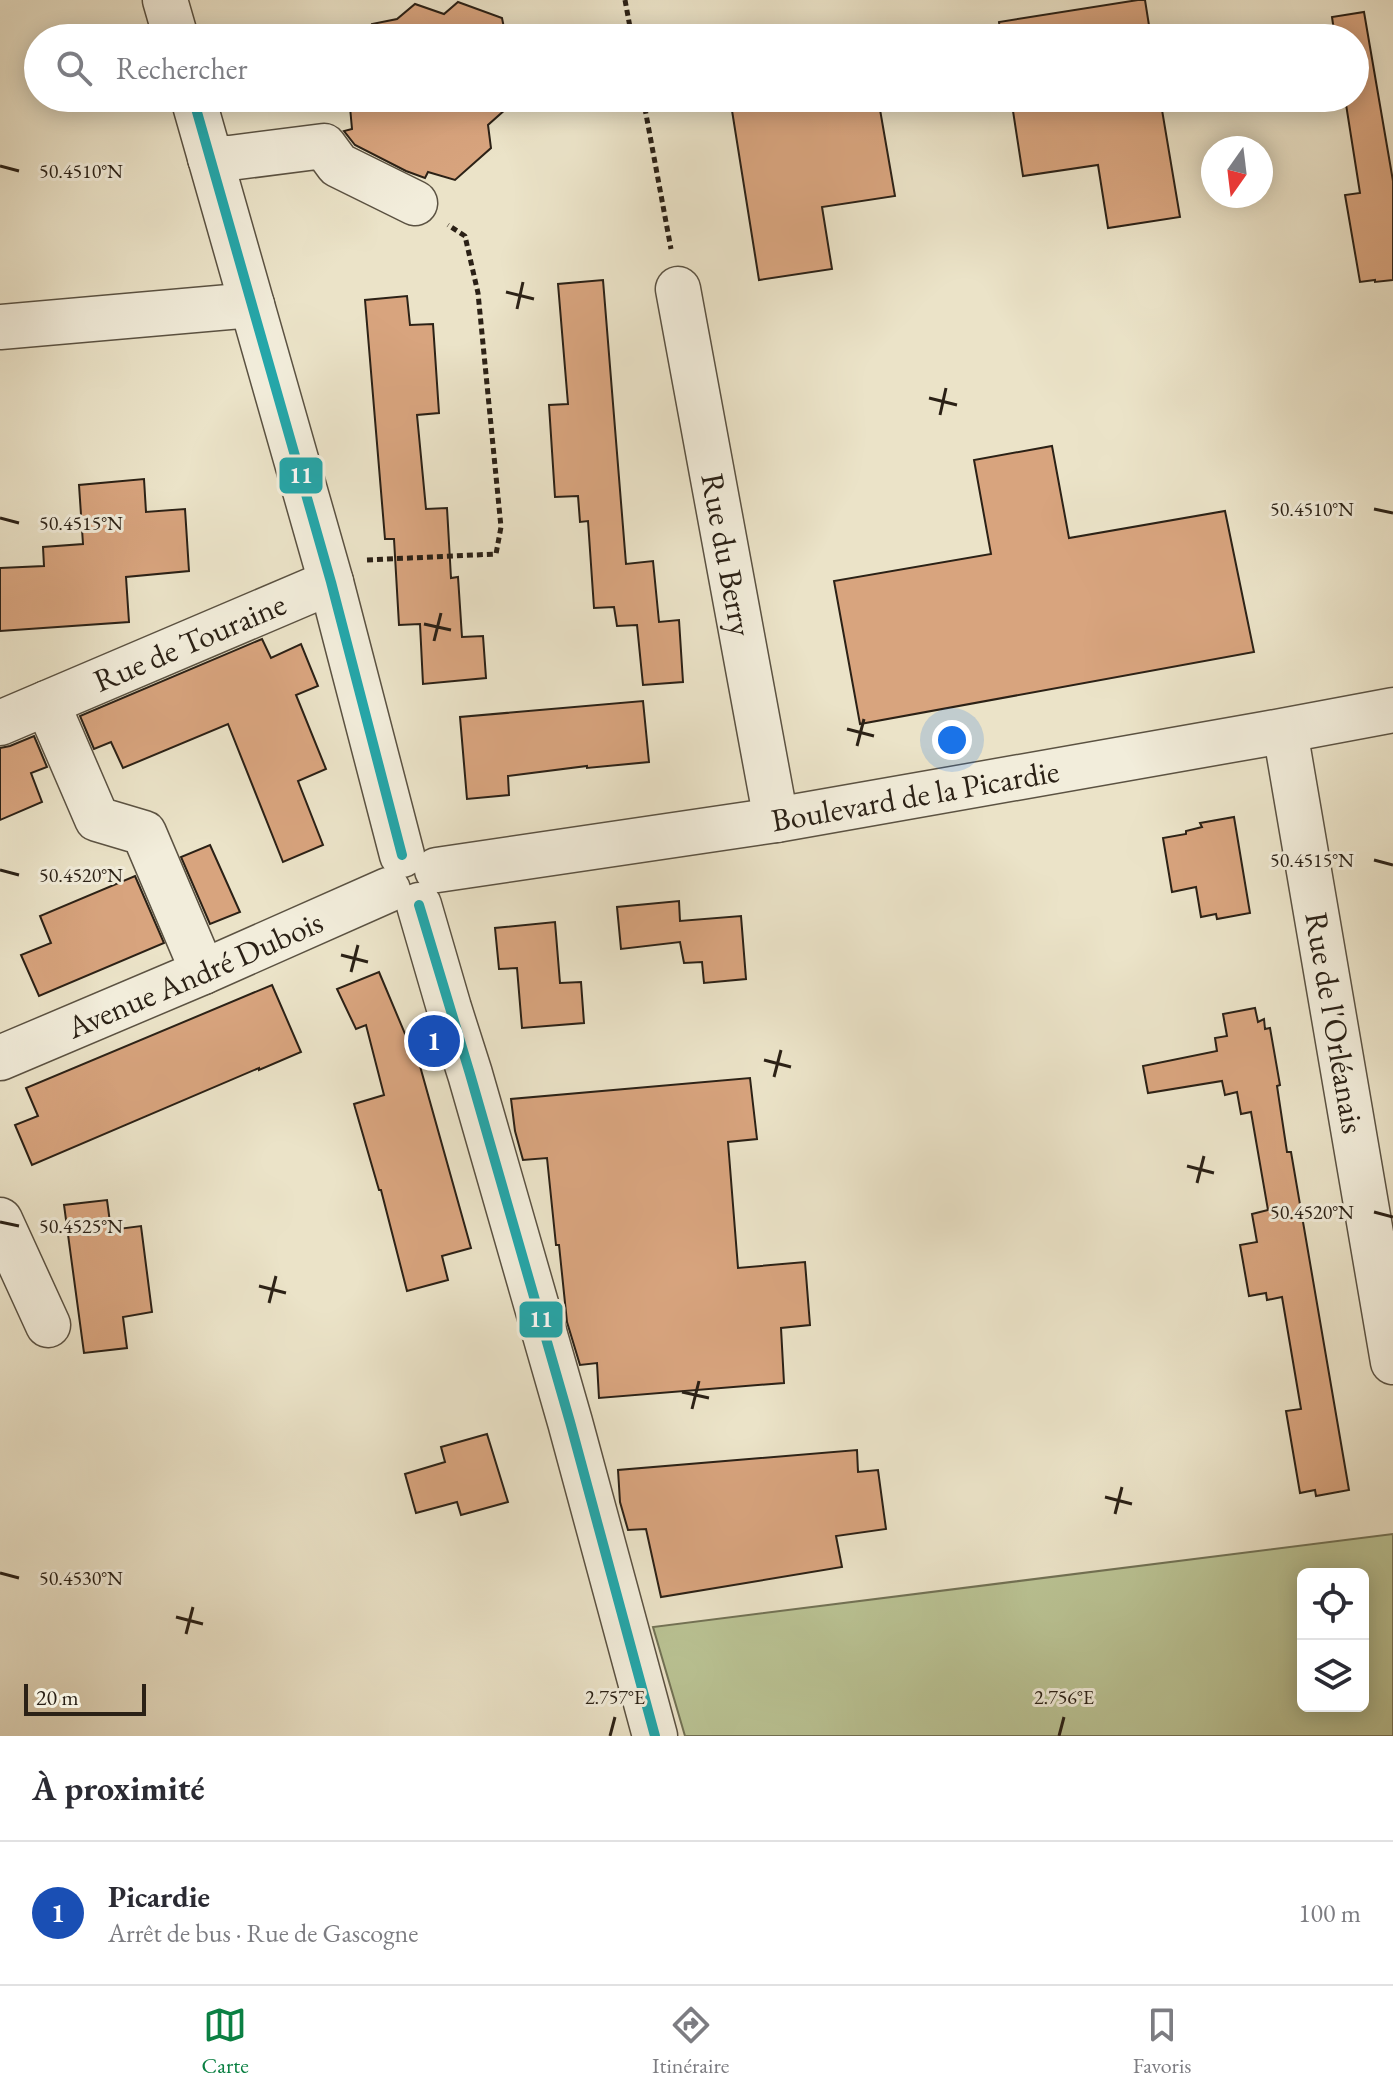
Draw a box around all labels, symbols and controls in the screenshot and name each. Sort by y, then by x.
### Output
search box [24,24,1369,112]
icon: search [52,46,96,90]
text: Rechercher [116,49,248,88]
north arrow [1201,136,1273,208]
text: 50.4510°N [39,158,123,184]
line badge: 11 [278,456,324,495]
text: 11 [289,461,313,490]
street label: Rue du Berry [691,470,763,640]
text: 50.4510°N [1270,496,1354,522]
text: 50.4515°N [39,510,123,536]
street label: Rue de Touraine [87,583,292,702]
your location [932,720,972,760]
street label: Boulevard de la Picardie [768,750,1062,841]
text: 50.4515°N [1270,847,1354,873]
text: 50.4520°N [39,862,123,888]
street label: Avenue André Dubois [60,901,329,1049]
street label: Rue de l'Orléanais [1295,909,1375,1137]
pin: 1 [408,1011,460,1071]
text: 50.4520°N [1270,1199,1354,1225]
text: 50.4525°N [39,1213,123,1239]
line badge: 11 [518,1300,564,1339]
text: 11 [529,1305,553,1334]
text: 50.4530°N [39,1565,123,1591]
map controls [1297,1568,1369,1712]
button: locate [1297,1568,1369,1640]
button: layers [1297,1640,1369,1712]
scale bar [24,1680,146,1716]
text: 20 m [36,1683,79,1712]
text: 2.757°E [585,1684,645,1710]
text: 2.756°E [1034,1684,1094,1710]
text: À proximité [32,1766,205,1810]
text: Picardie [108,1877,210,1916]
text: 1 [51,1896,65,1930]
text: 100 m [1298,1896,1361,1930]
text: Arrêt de bus · Rue de Gascogne [108,1916,418,1950]
tab: Carte [202,2003,249,2080]
tab: Itinéraire [652,2003,729,2080]
tab: Favoris [1133,2003,1191,2080]

